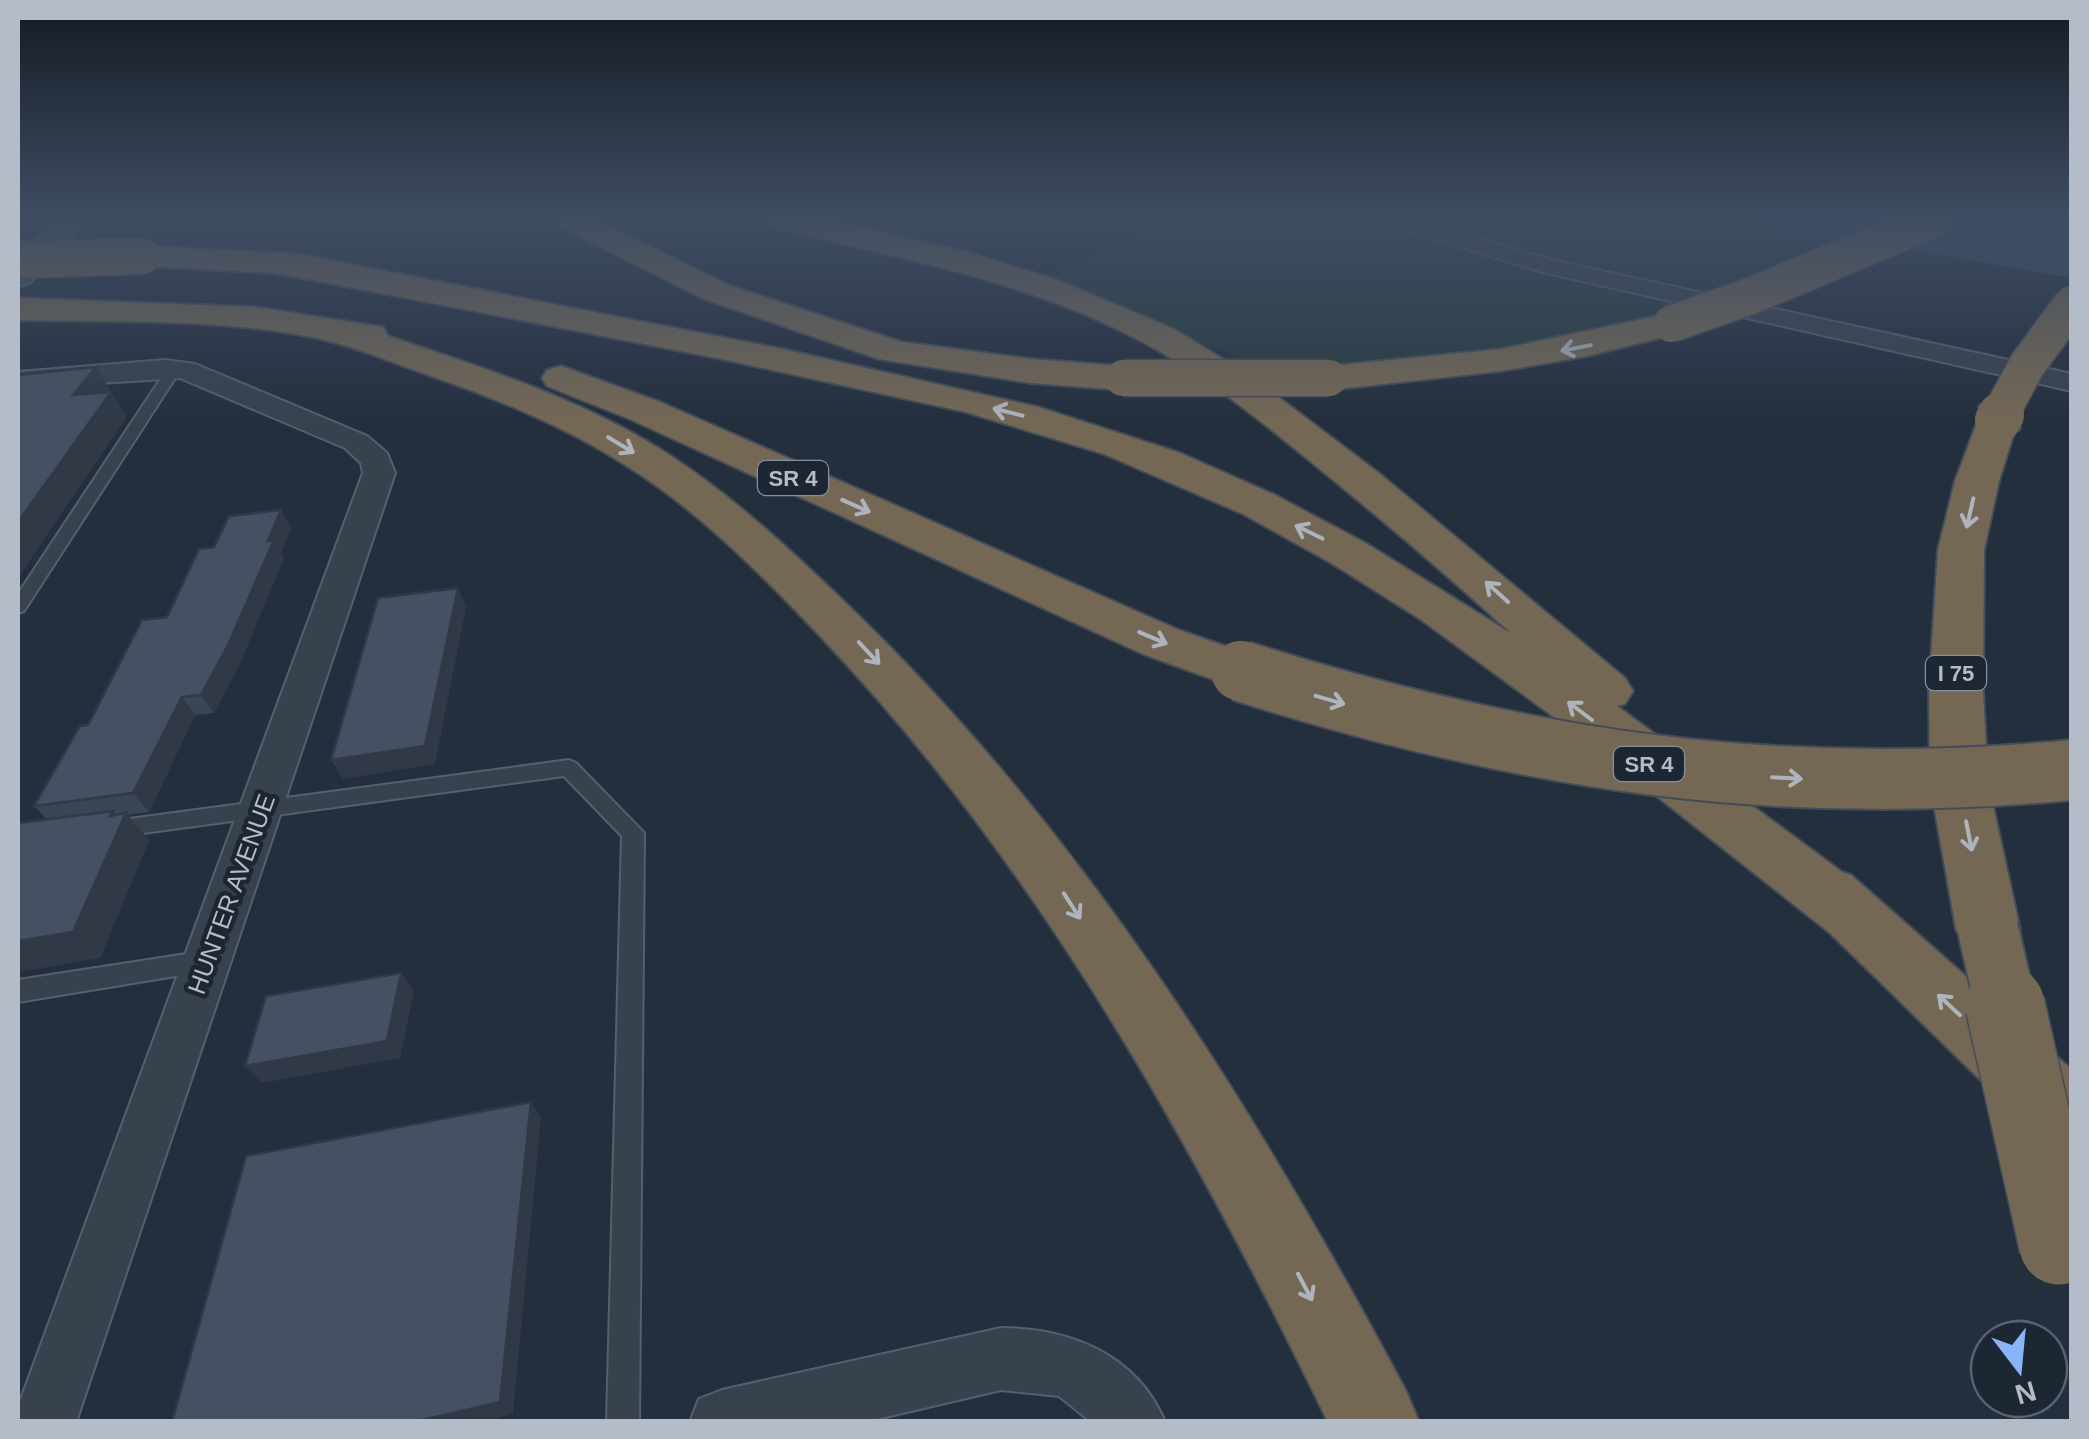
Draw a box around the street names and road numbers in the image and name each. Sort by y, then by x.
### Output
road number: SR 4 [758,461,828,495]
road number: I 75 [1926,656,1986,690]
road number: SR 4 [1614,747,1684,781]
street label: HUNTER AVENUE [182,790,280,998]

